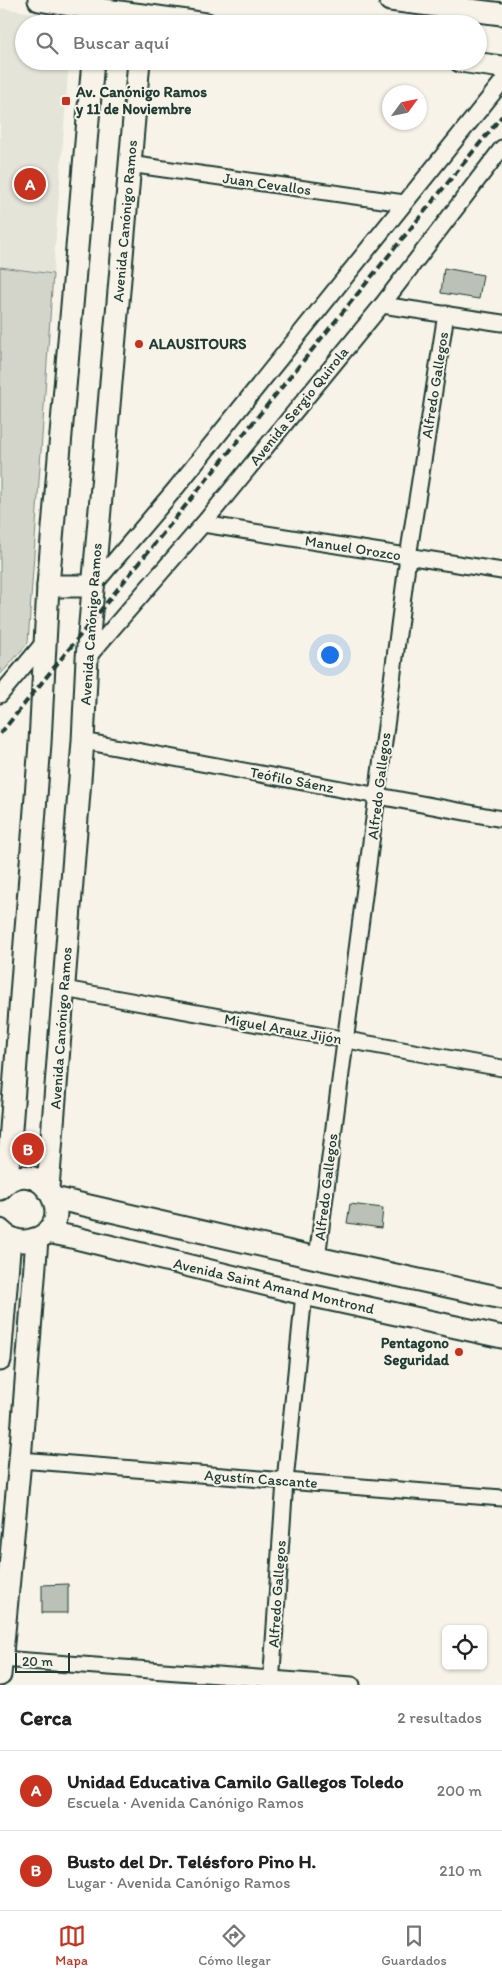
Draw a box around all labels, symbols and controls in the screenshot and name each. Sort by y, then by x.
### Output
search box [15,15,487,70]
icon: search [33,29,61,57]
text: Buscar aquí [73,31,169,54]
place label: Av. Canónigo Ramos y 11 de Noviembre [75,83,207,119]
north arrow [382,85,427,130]
marker: Av. Canónigo Ramos y 11 de Noviembre [60,95,72,107]
street label: Avenida Canónigo Ramos [109,139,141,303]
pin: A [14,165,46,203]
street label: Juan Cevallos [222,169,313,199]
street label: Alfredo Gallegos [418,330,452,440]
place label: ALAUSITOURS [148,335,247,353]
marker: ALAUSITOURS [133,338,145,350]
street label: Avenida Sergio Quirola [246,343,352,469]
street label: Manuel Orozco [304,532,402,564]
street label: Avenida Canónigo Ramos [76,542,106,706]
your location [317,642,343,668]
street label: Alfredo Gallegos [364,731,395,841]
street label: Teófilo Sáenz [249,763,335,797]
street label: Avenida Canónigo Ramos [46,946,76,1110]
street label: Miguel Arauz Jijón [223,1010,344,1048]
pin: B [12,1130,44,1168]
street label: Alfredo Gallegos [311,1132,342,1242]
street label: Avenida Saint Amand Montrond [172,1254,377,1318]
place label: Pentagono Seguridad [381,1334,450,1370]
marker: Pentagono Seguridad [453,1346,465,1358]
street label: Agustín Cascante [204,1466,318,1492]
street label: Alfredo Gallegos [264,1539,290,1648]
map controls [442,1625,487,1670]
button: locate [442,1625,487,1670]
scale bar [15,1650,70,1673]
text: 20 m [22,1653,53,1670]
text: Cerca [20,1705,72,1730]
text: 2 resultados [397,1708,482,1727]
text: Unidad Educativa Camilo Gallegos Toledo [67,1770,404,1793]
text: A [31,1781,41,1800]
text: 200 m [437,1781,482,1800]
text: Escuela · Avenida Canónigo Ramos [67,1793,304,1812]
text: Busto del Dr. Telésforo Pino H. [67,1850,316,1873]
text: B [31,1861,41,1880]
text: 210 m [439,1861,482,1880]
text: Lugar · Avenida Canónigo Ramos [67,1873,290,1892]
tab: Mapa [55,1922,88,1969]
tab: Cómo llegar [198,1922,271,1969]
tab: Guardados [381,1922,447,1969]

